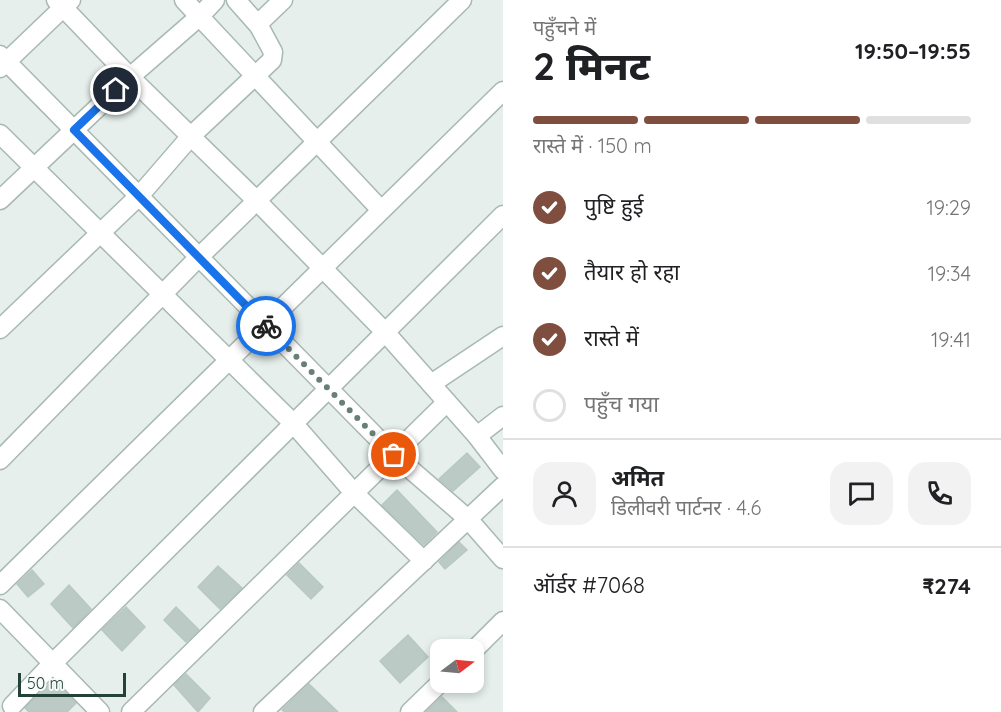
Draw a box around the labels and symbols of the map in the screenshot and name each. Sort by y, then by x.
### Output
pin [90,64,141,115]
courier [236,296,296,356]
pin [368,429,419,480]
north arrow [430,639,484,693]
scale bar [18,670,126,698]

